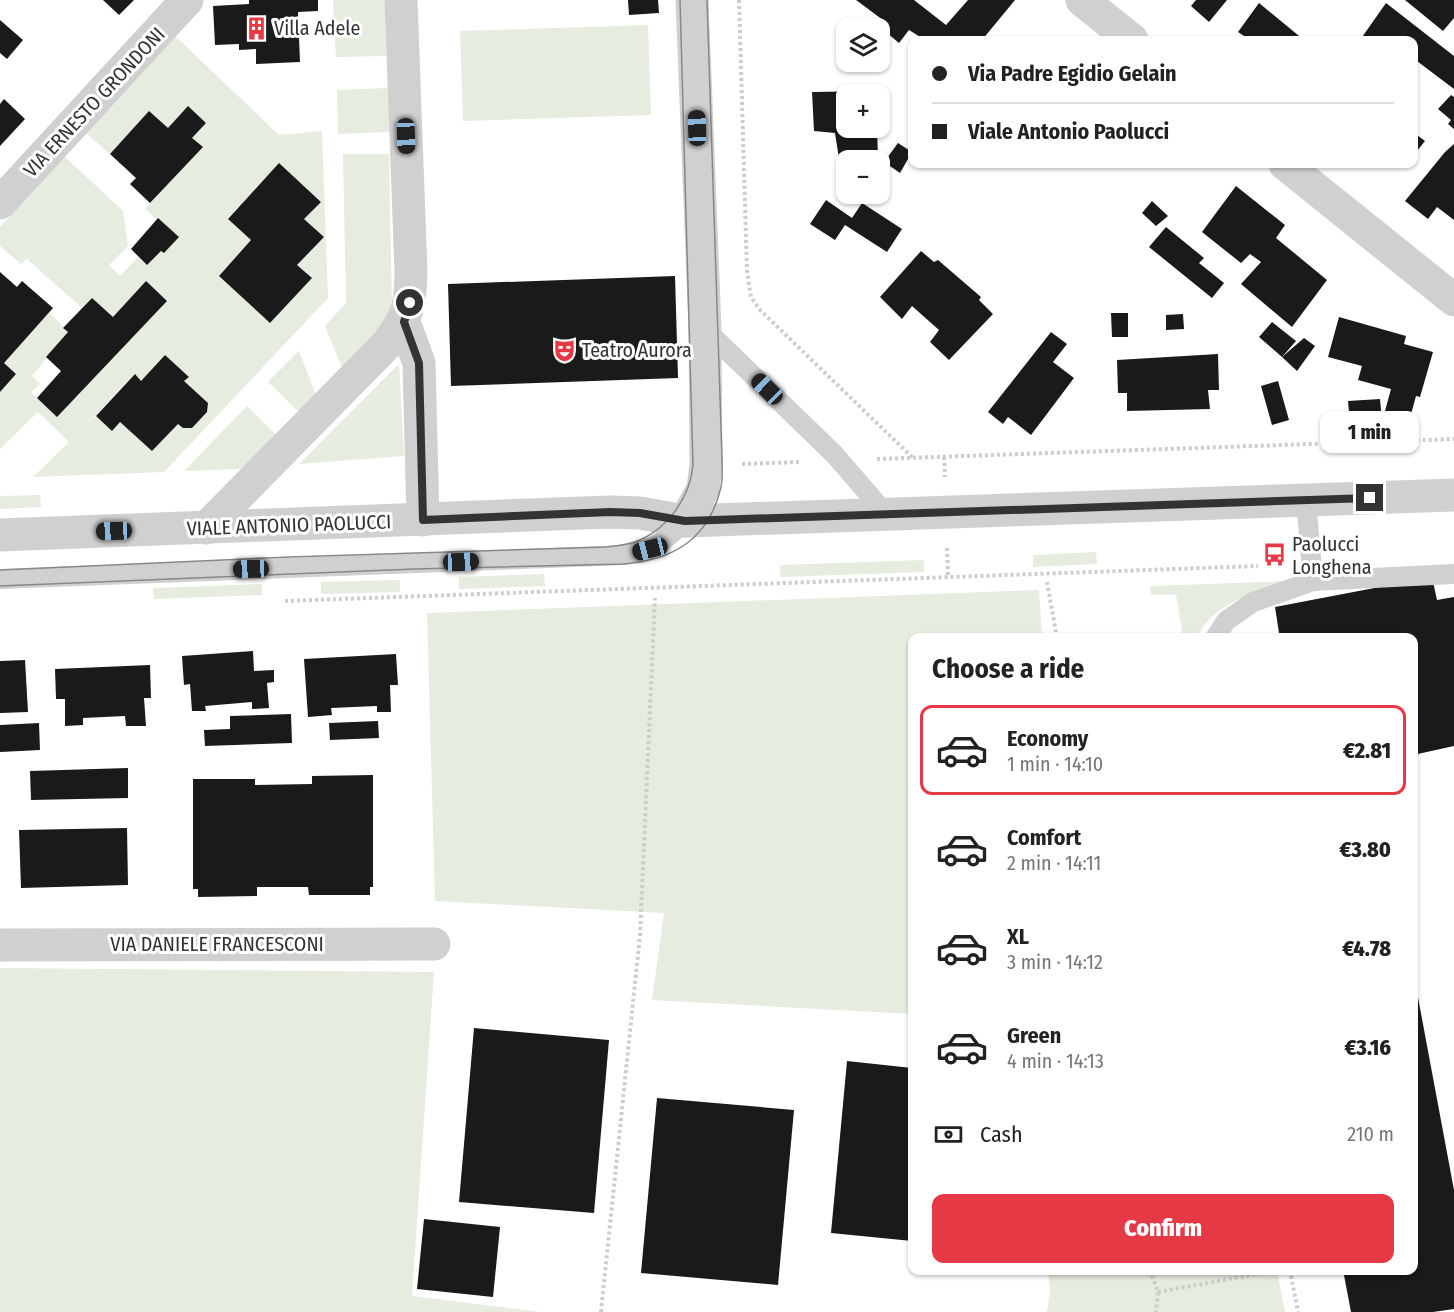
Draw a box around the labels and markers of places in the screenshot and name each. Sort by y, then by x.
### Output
building icon: Villa Adele [243,15,269,41]
place label: Villa Adele [274,16,360,40]
theatre icon: Teatro Aurora [551,337,577,363]
place label: Teatro Aurora [582,338,692,362]
place label: Paolucci Longhena [1292,532,1372,579]
bus stop icon: Paolucci Longhena [1261,542,1287,568]

